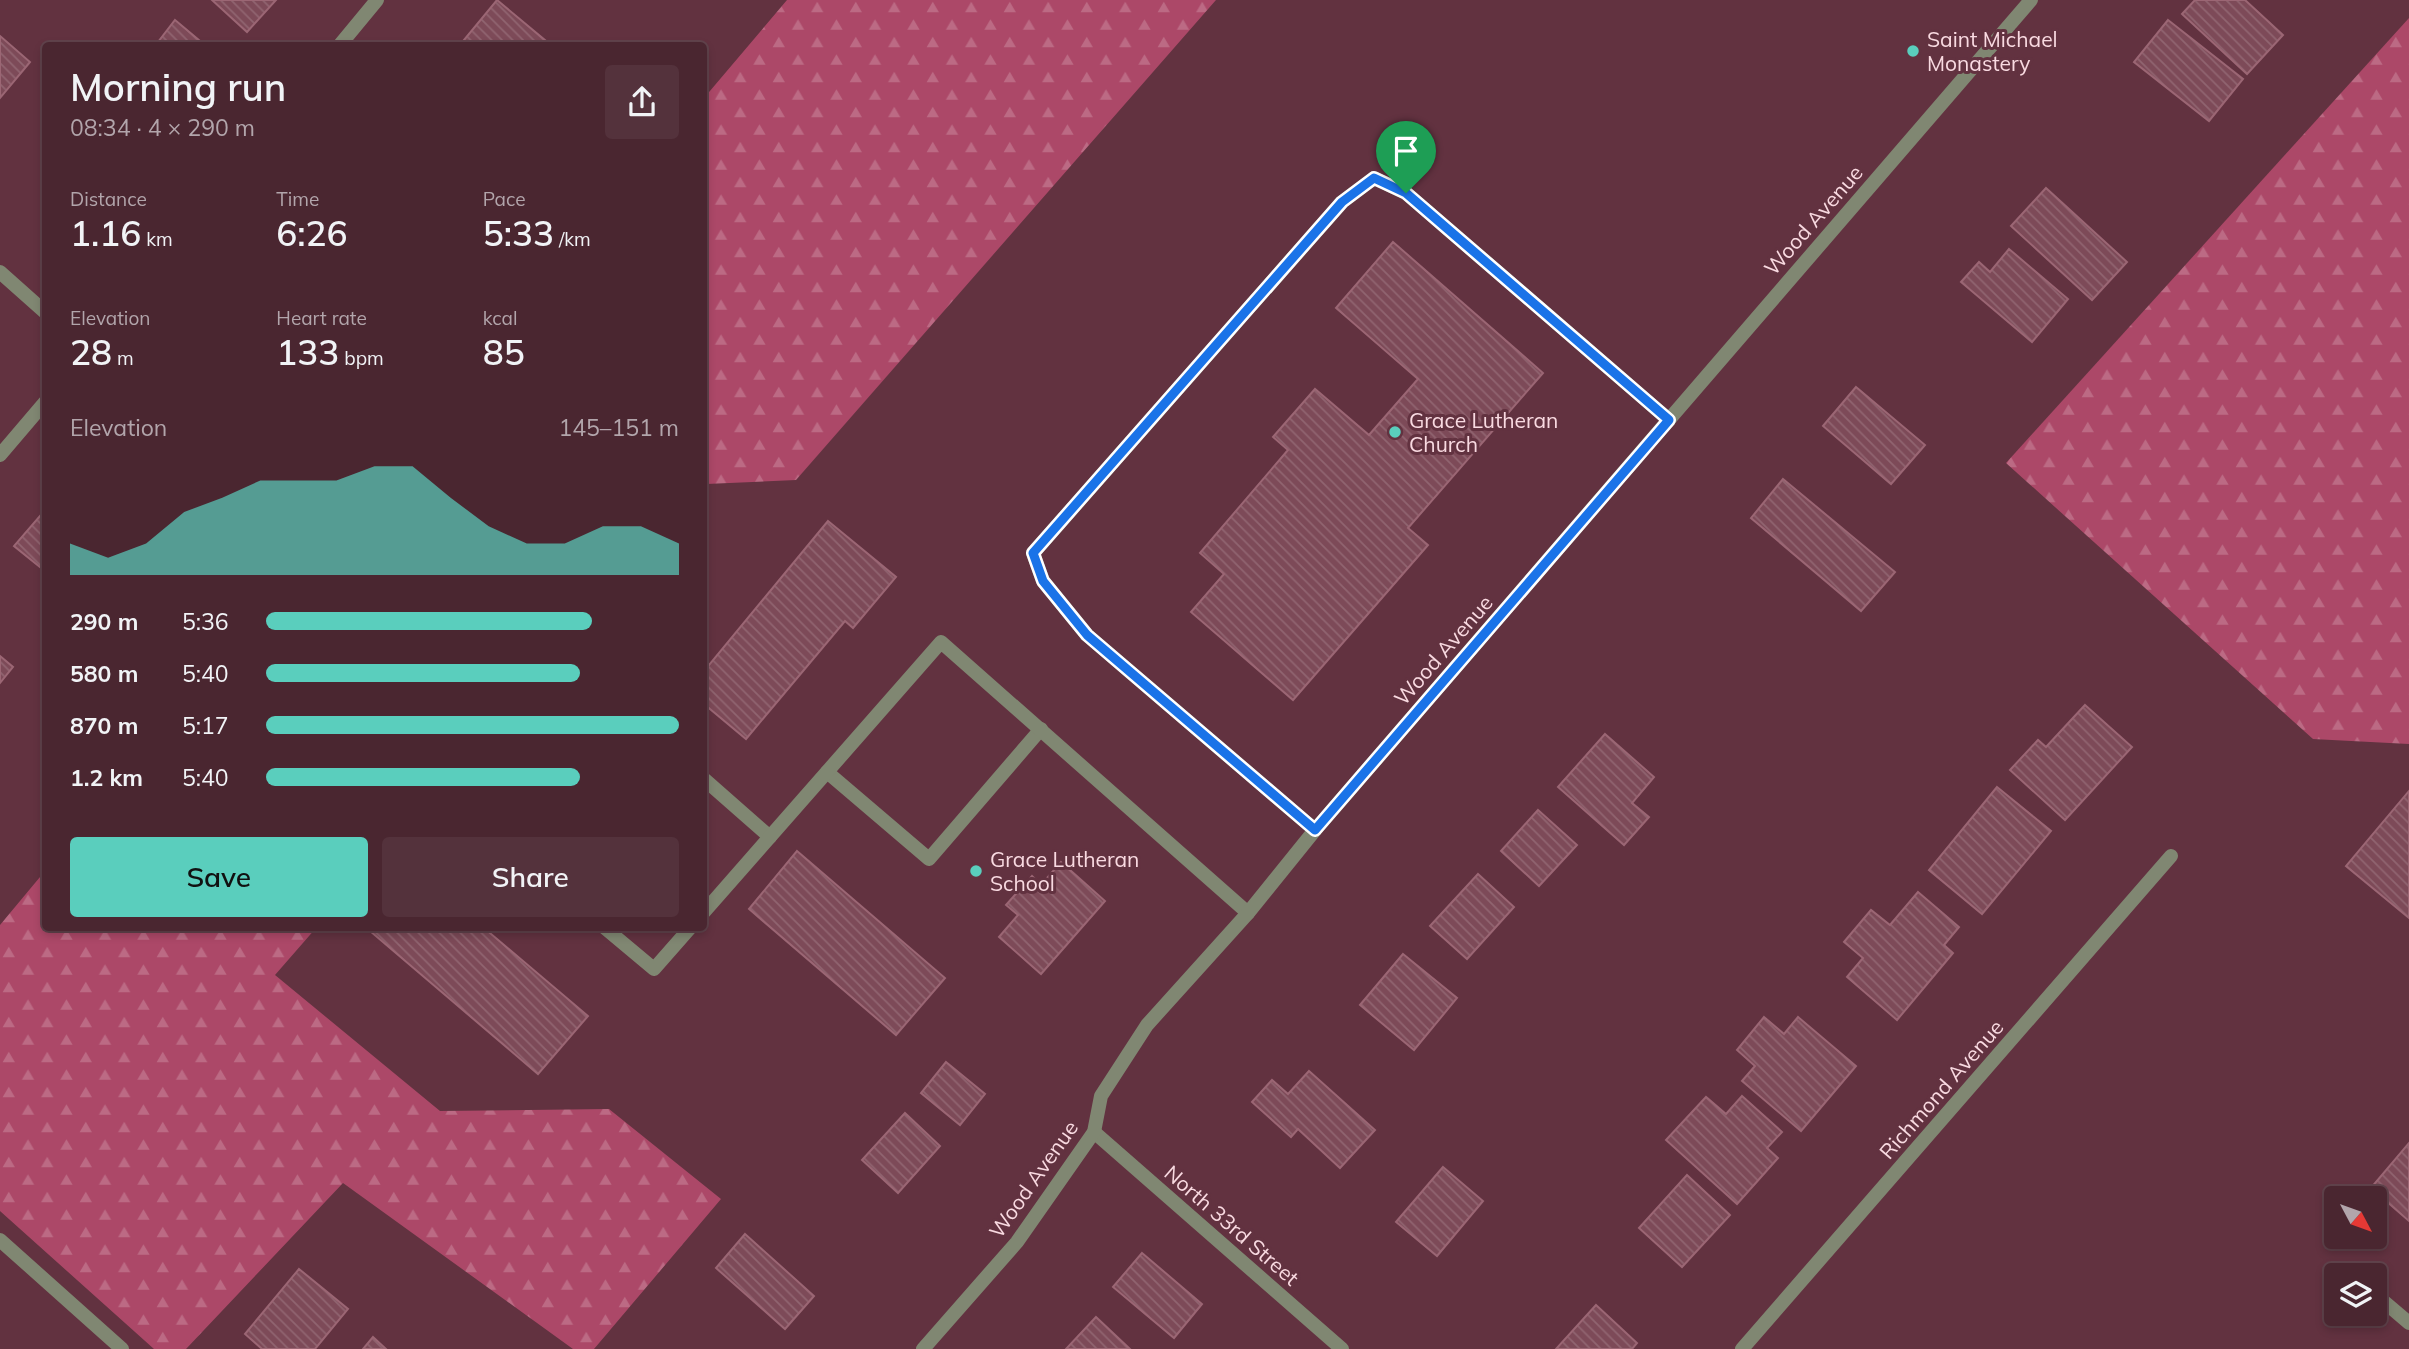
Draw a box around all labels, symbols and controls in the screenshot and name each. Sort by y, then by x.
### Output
place label: Saint Michael Monastery [1927,26,2058,76]
marker: Saint Michael Monastery [1905,43,1921,59]
text: Morning run [70,63,286,111]
button: share [605,65,679,139]
text: 08:34 · 4 × 290 m [70,113,255,142]
pin [1376,121,1436,193]
icon: arrive [1387,132,1425,170]
street label: Wood Avenue [1758,160,1868,280]
text: Distance [70,187,147,211]
text: Time [276,187,319,211]
text: Pace [483,187,526,211]
text: 1.16 [70,211,141,255]
text: 6:26 [276,211,348,255]
text: 5:33 [483,211,554,255]
text: km [141,227,173,251]
text: /km [554,227,591,251]
text: Elevation [70,306,150,330]
text: Heart rate [276,306,367,330]
text: kcal [483,306,517,330]
text: 28 [70,330,112,374]
text: 133 [276,330,339,374]
text: 85 [483,330,525,374]
text: m [112,346,134,370]
text: bpm [339,346,384,370]
place label: Grace Lutheran Church [1409,407,1558,457]
text: Elevation [70,413,167,442]
text: 145–151 m [558,413,679,442]
marker: Grace Lutheran Church [1387,424,1403,440]
street label: Wood Avenue [1388,590,1498,710]
text: 290 m [70,607,138,636]
text: 5:36 [182,607,229,636]
text: 580 m [70,659,138,688]
text: 5:40 [182,659,229,688]
text: 870 m [70,711,138,740]
text: 5:17 [182,711,229,740]
text: 1.2 km [70,763,143,792]
text: 5:40 [182,763,229,792]
button: Save [70,837,368,917]
button: Share [382,837,679,917]
place label: Grace Lutheran School [990,846,1139,896]
marker: Grace Lutheran School [968,863,984,879]
street label: Richmond Avenue [1873,1014,2009,1164]
street label: Wood Avenue [983,1115,1083,1243]
street label: North 33rd Street [1159,1159,1305,1291]
north arrow [2324,1186,2387,1250]
map controls [2324,1186,2387,1326]
button: layers [2324,1263,2387,1326]

